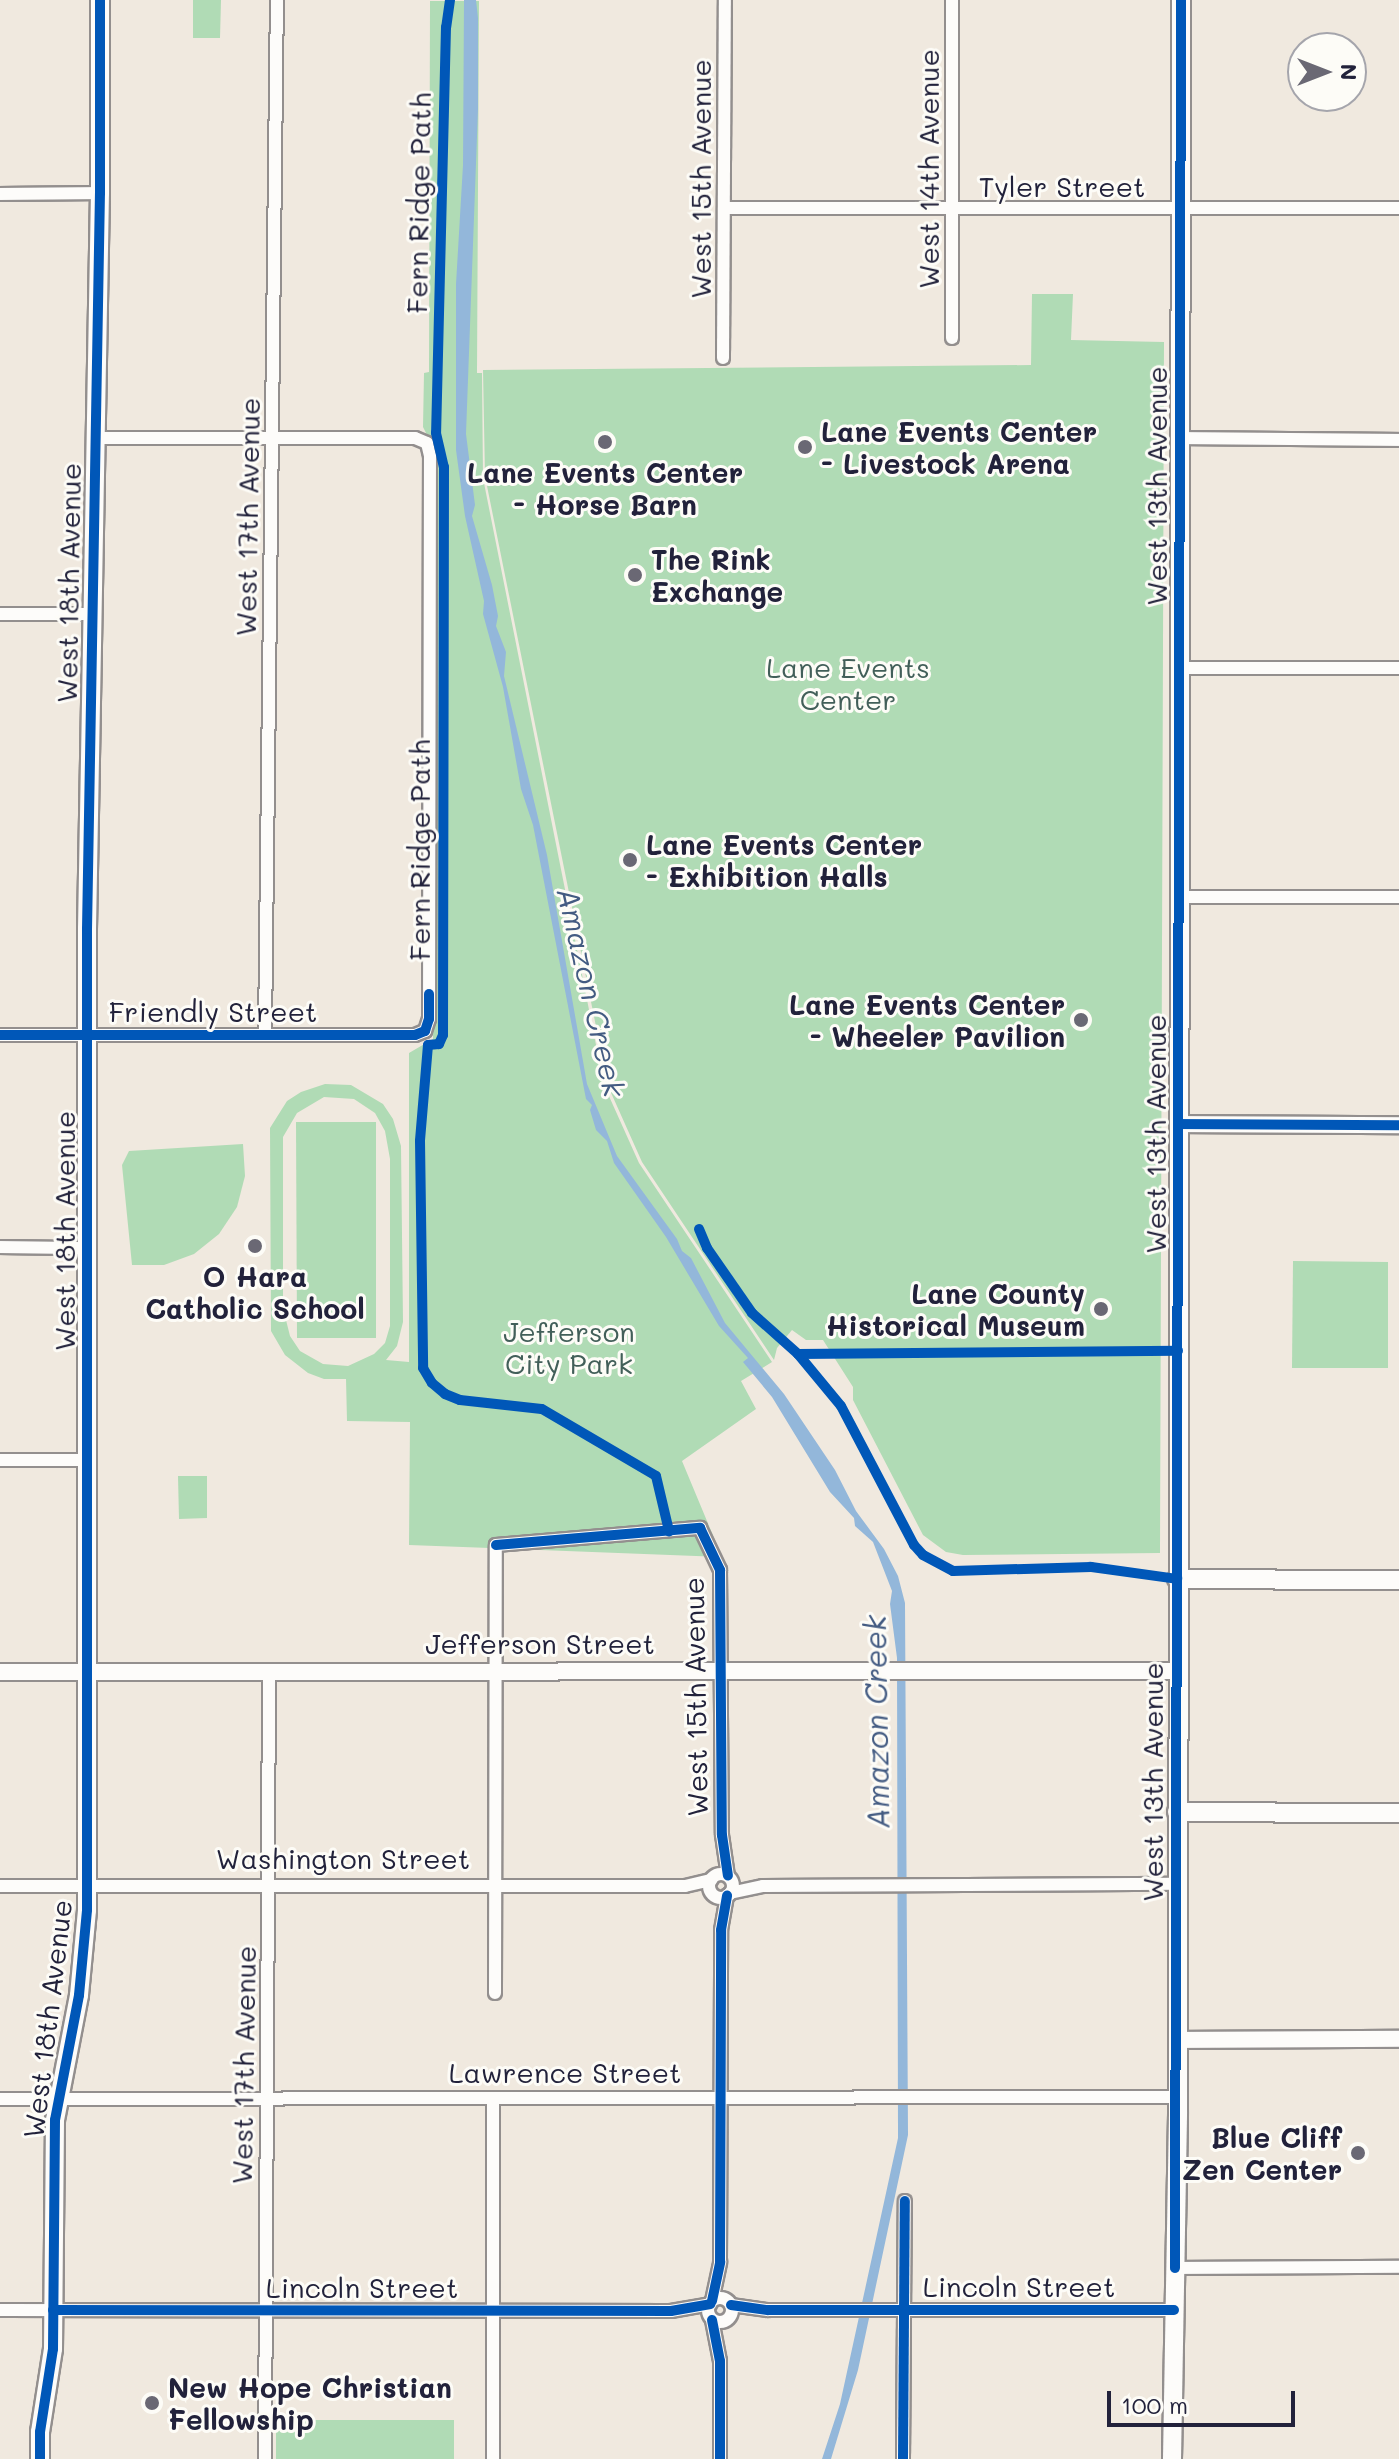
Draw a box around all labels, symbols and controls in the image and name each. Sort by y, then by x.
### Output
north arrow [1287,32,1367,112]
street label: West 14th Avenue [911,49,945,289]
street label: West 15th Avenue [683,59,717,299]
text: N [1335,64,1364,80]
street label: Fern Ridge Path [399,92,437,314]
street label: Tyler Street [979,169,1145,203]
street label: West 13th Avenue [1139,366,1173,606]
street label: West 17th Avenue [228,397,266,637]
place label: Lane Events Center - Livestock Arena [821,414,1097,480]
marker: Lane Events Center - Horse Barn [596,433,614,451]
marker: Lane Events Center - Livestock Arena [796,438,814,456]
place label: Lane Events Center - Horse Barn [467,455,743,521]
street label: West 18th Avenue [49,463,87,703]
place label: The Rink Exchange [651,542,783,608]
marker: The Rink Exchange [626,566,644,584]
park label: Lane Events Center [766,650,930,716]
street label: Fern Ridge Path [402,740,436,960]
place label: Lane Events Center - Exhibition Halls [646,827,922,893]
marker: Lane Events Center - Exhibition Halls [621,851,639,869]
water label: Amazon Creek [550,884,634,1100]
place label: Lane Events Center - Wheeler Pavilion [789,987,1065,1053]
street label: Friendly Street [109,994,317,1028]
marker: Lane Events Center - Wheeler Pavilion [1072,1011,1090,1029]
street label: West 13th Avenue [1138,1014,1172,1254]
street label: West 18th Avenue [47,1111,81,1351]
marker: O Hara Catholic School [246,1237,264,1255]
place label: O Hara Catholic School [145,1259,365,1325]
place label: Lane County Historical Museum [826,1276,1085,1342]
marker: Lane County Historical Museum [1092,1300,1110,1318]
park label: Jefferson City Park [503,1314,635,1380]
street label: West 15th Avenue [676,1577,714,1817]
water label: Amazon Creek [856,1615,896,1829]
street label: Jefferson Street [425,1626,655,1660]
street label: West 13th Avenue [1135,1662,1169,1902]
street label: Washington Street [216,1841,470,1875]
street label: West 18th Avenue [16,1898,78,2140]
street label: West 17th Avenue [224,1945,262,2185]
street label: Lawrence Street [449,2055,681,2089]
place label: Blue Cliff Zen Center [1182,2120,1342,2186]
marker: Blue Cliff Zen Center [1349,2144,1367,2162]
street label: Lincoln Street [923,2269,1115,2303]
street label: Lincoln Street [266,2270,458,2304]
place label: New Hope Christian Fellowship [168,2370,452,2436]
scale bar [1111,2375,1299,2425]
text: 100 m [1121,2389,1188,2420]
marker: New Hope Christian Fellowship [143,2394,161,2412]

